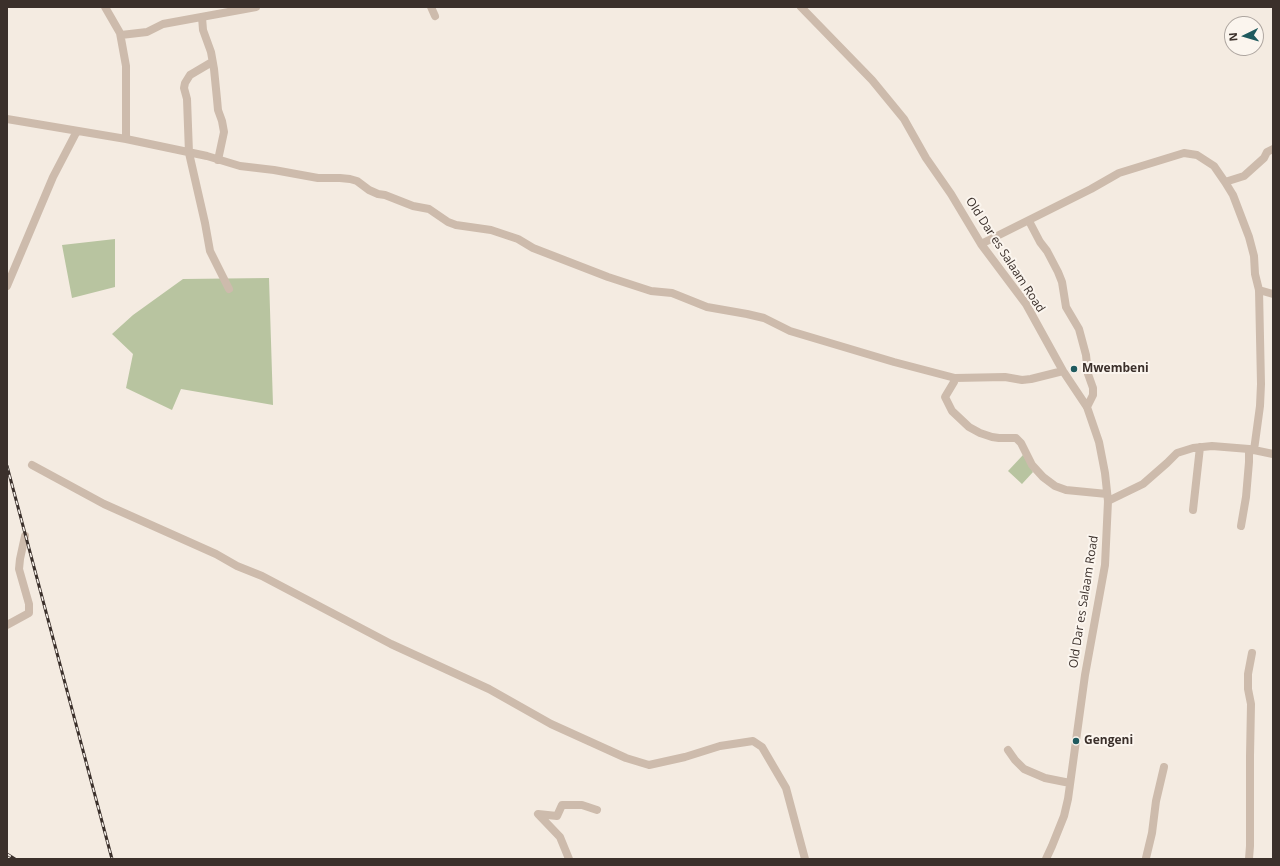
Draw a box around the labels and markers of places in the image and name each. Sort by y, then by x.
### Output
place label: Mwembeni [1082,362,1149,376]
marker: Mwembeni [1069,364,1079,374]
place label: Gengeni [1084,734,1133,748]
marker: Gengeni [1071,736,1081,746]

